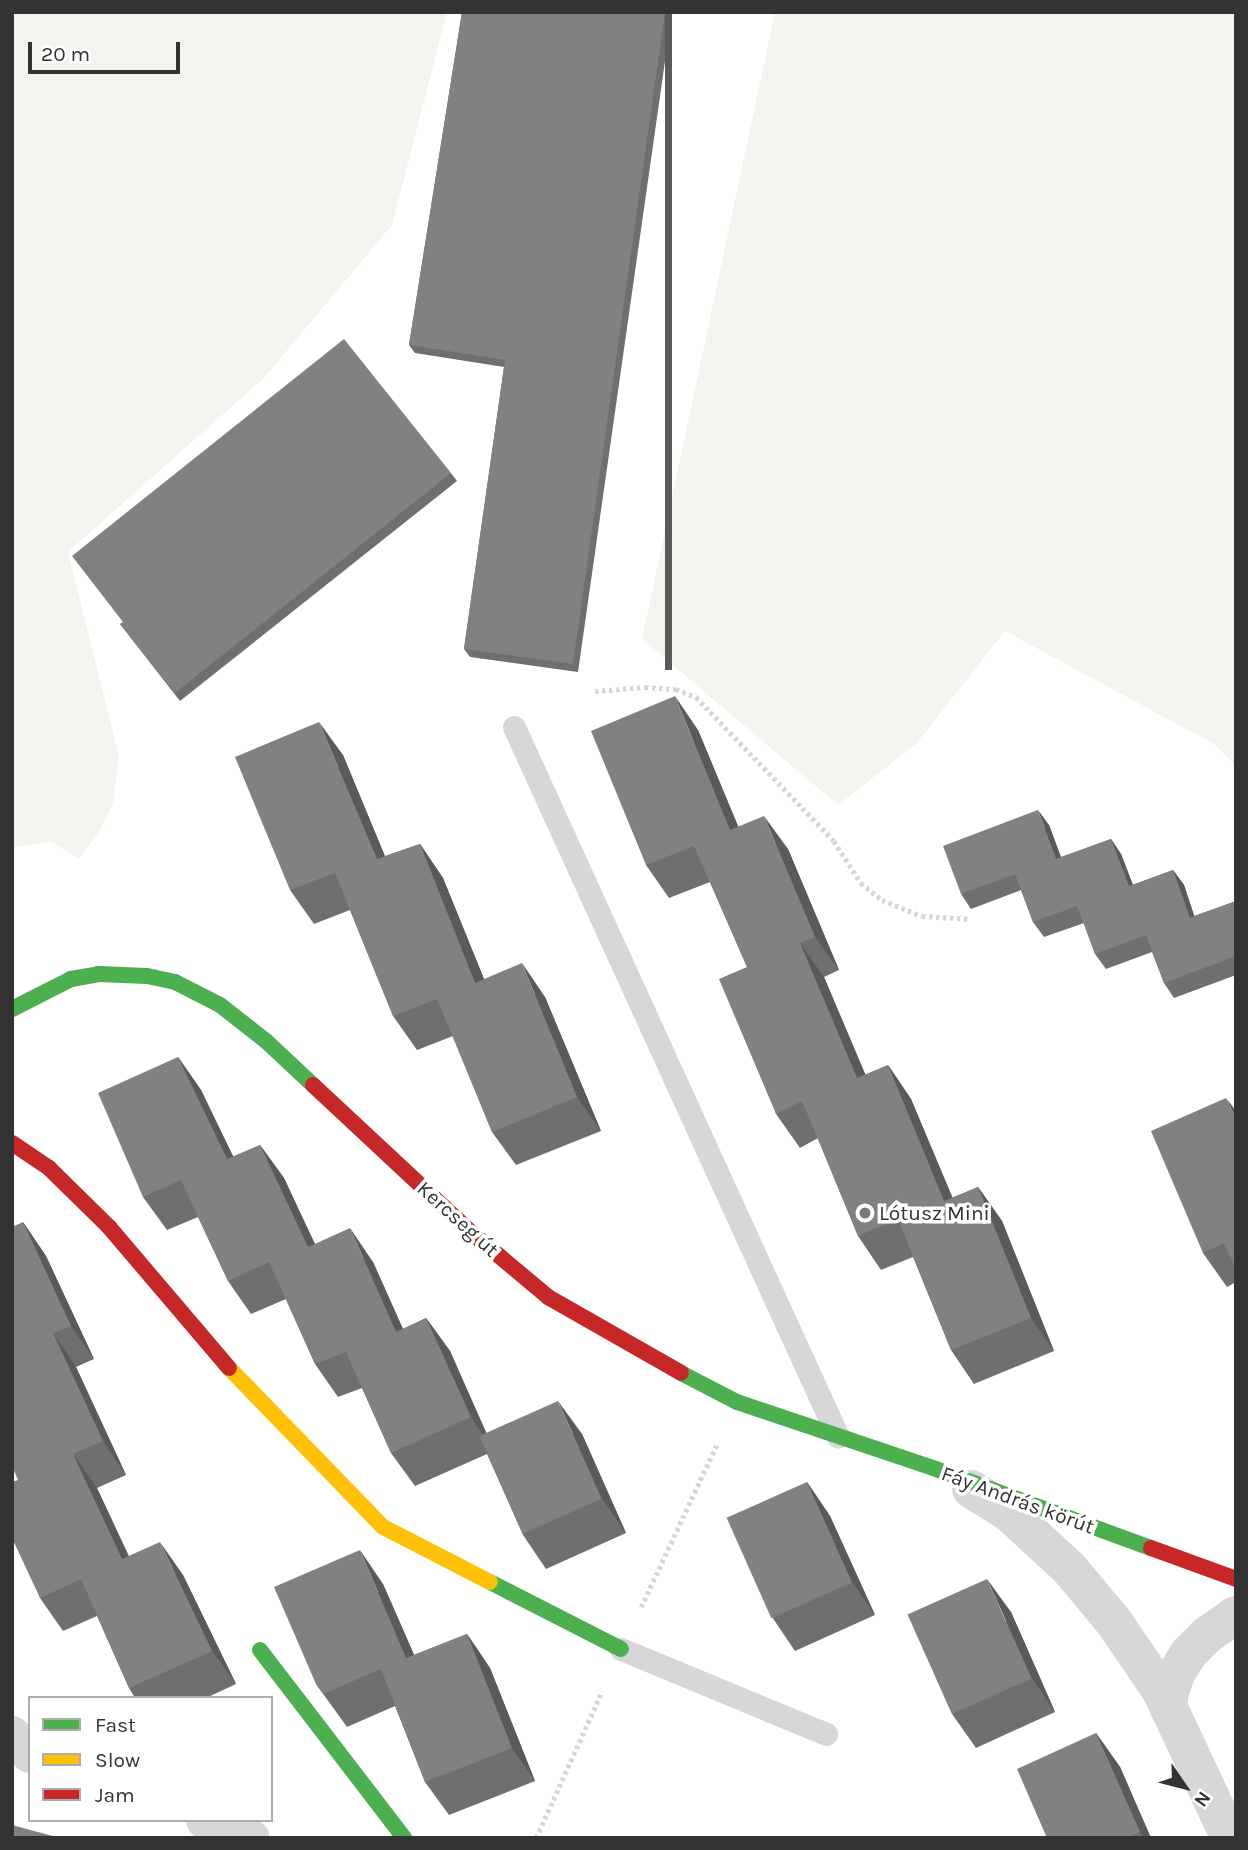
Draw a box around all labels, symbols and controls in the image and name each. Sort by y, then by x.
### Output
scale bar [32,28,184,72]
text: 20 m [41,42,90,66]
street label: Kercseg út [412,1176,504,1262]
place label: Lótusz Mini [879,1200,990,1226]
marker: Lótusz Mini [857,1205,873,1221]
street label: Fáy András körút [938,1461,1098,1539]
legend [28,1696,273,1822]
text: Fast [95,1713,136,1737]
text: Slow [95,1748,140,1772]
north arrow [1150,1752,1220,1822]
text: Jam [95,1783,135,1807]
text: N [1189,1787,1215,1811]

